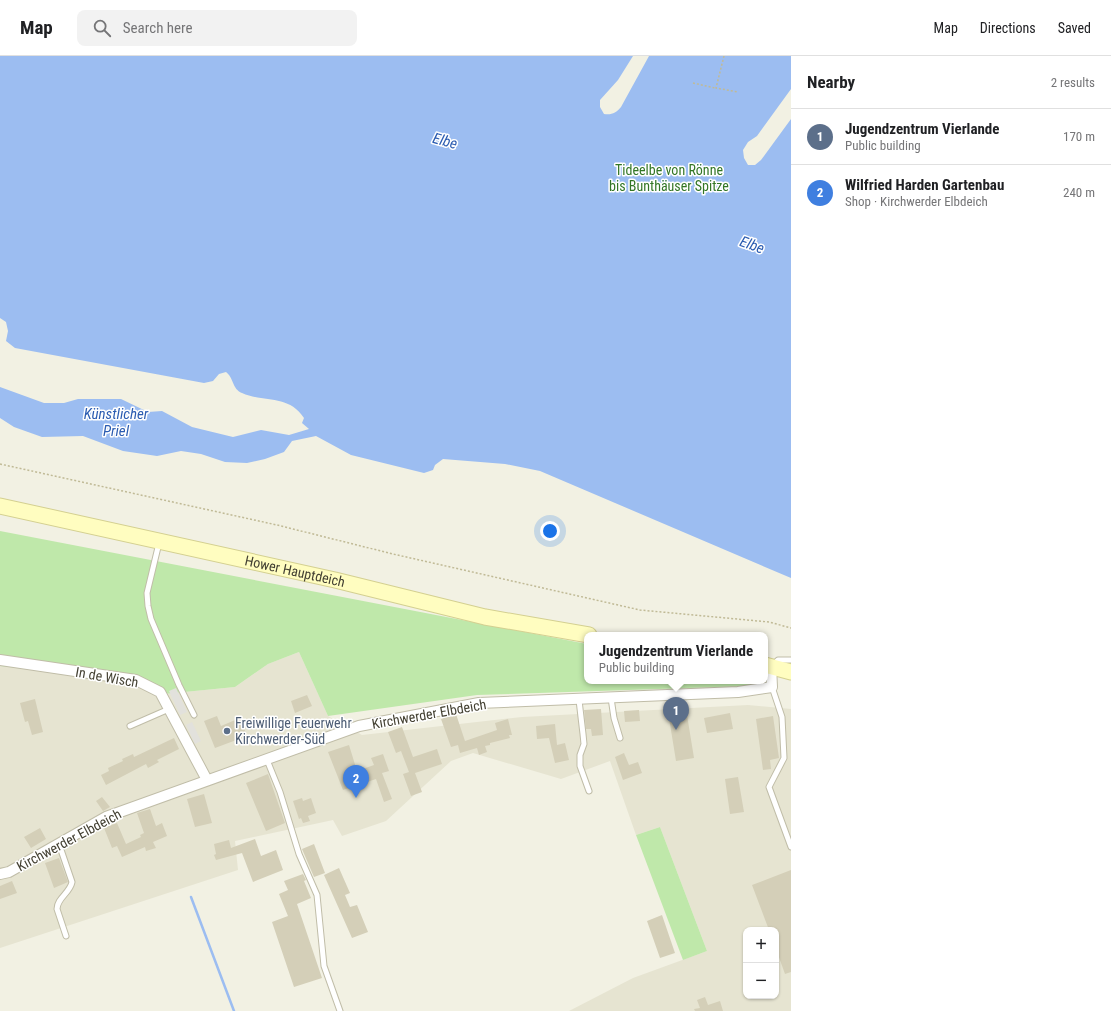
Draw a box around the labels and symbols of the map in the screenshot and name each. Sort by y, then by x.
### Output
water label: Elbe [431,129,459,153]
park label: Tideelbe von Rönne bis Bunthäuser Spitze [609,162,729,194]
water label: Elbe [737,232,767,258]
water label: Künstlicher Priel [84,405,149,440]
your location [540,521,560,541]
street label: Hower Hauptdeich [243,552,347,590]
street label: In de Wisch [74,664,140,690]
street label: Kirchwerder Elbdeich [370,696,488,732]
pin: 1 [663,697,689,730]
place label: Freiwillige Feuerwehr Kirchwerder-Süd [235,715,352,747]
marker: Freiwillige Feuerwehr Kirchwerder-Süd [222,726,232,736]
pin: 2 [343,765,369,798]
street label: Kirchwerder Elbdeich [14,806,124,874]

